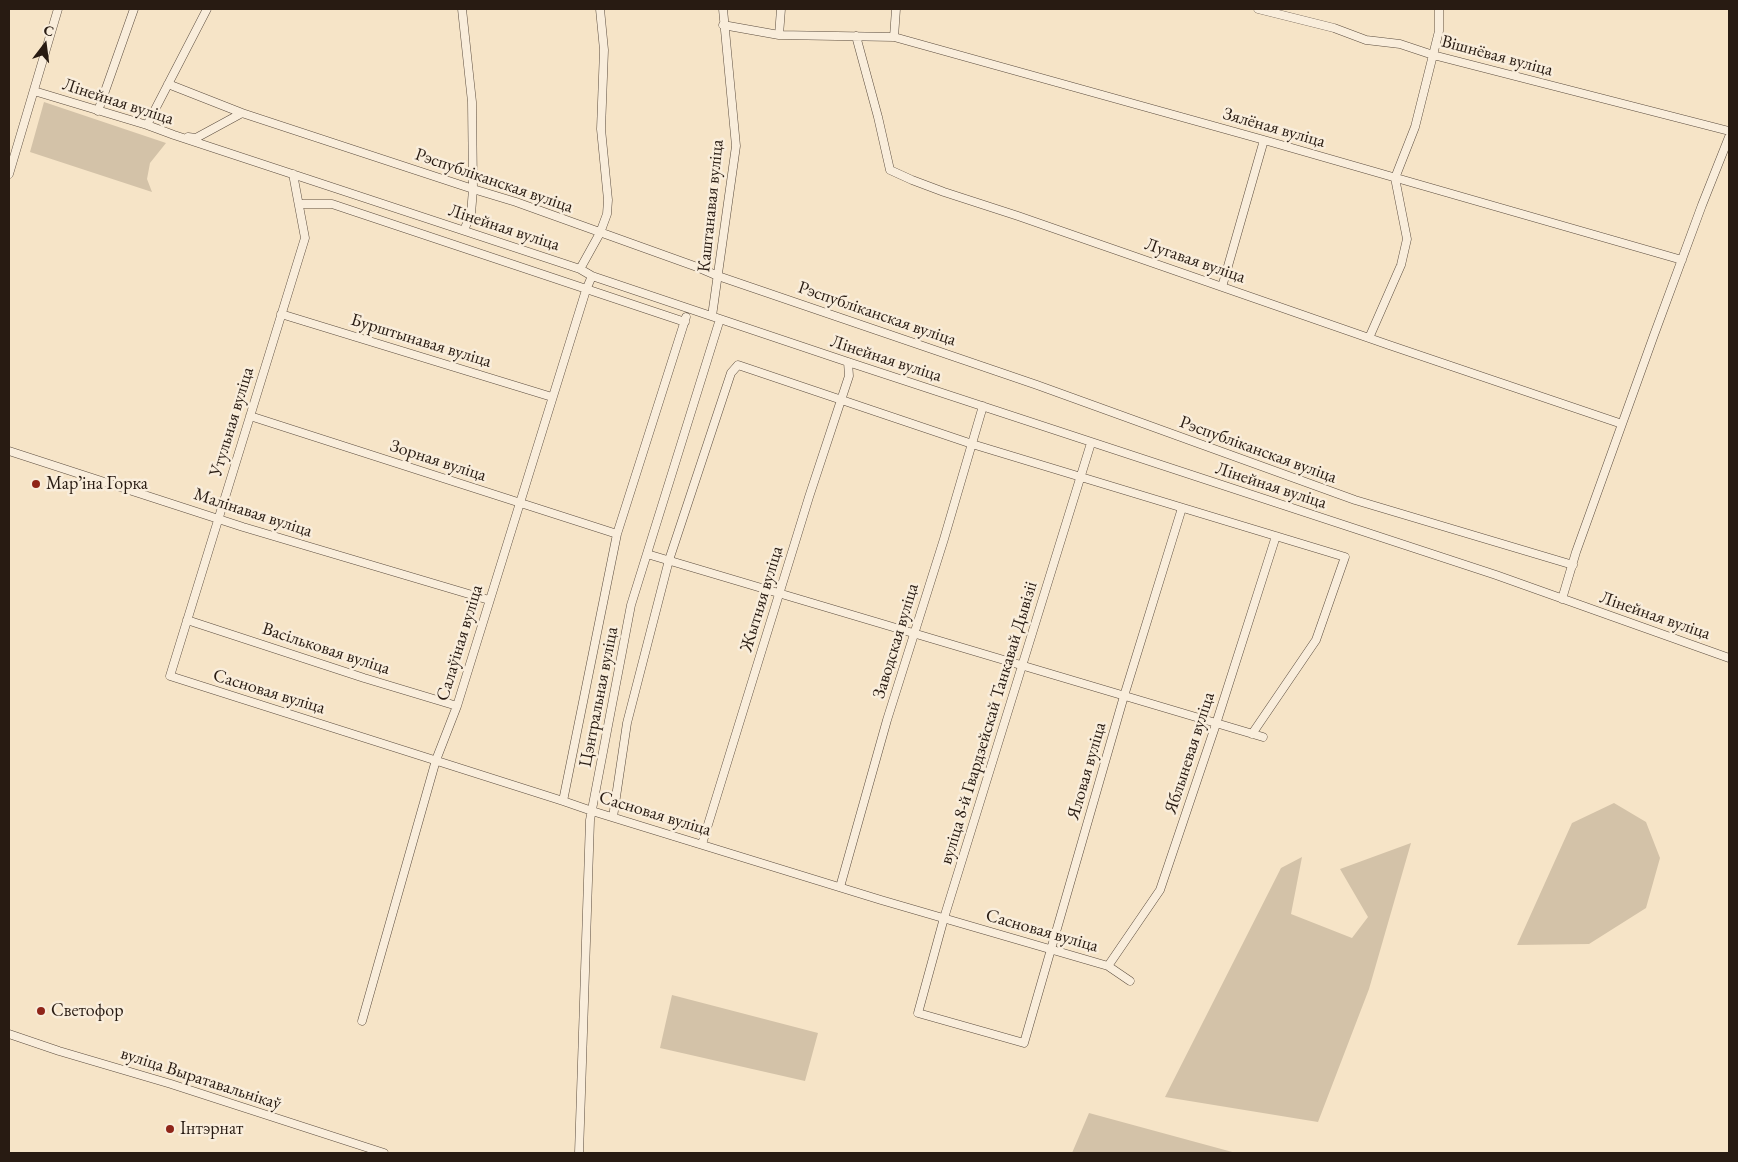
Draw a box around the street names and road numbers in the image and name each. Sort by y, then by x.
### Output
street label: Вішнёвая вуліца [1439,31,1555,81]
street label: Лінейная вуліца [60,74,176,130]
street label: Зялёная вуліца [1220,103,1328,153]
street label: Каштанавая вуліца [693,139,729,273]
street label: Рэспубліканская вуліца [412,144,576,218]
street label: Лінейная вуліца [446,200,562,256]
street label: Лугавая вуліца [1142,234,1248,288]
street label: Рэспубліканская вуліца [795,277,959,351]
street label: Бурштынавая вуліца [348,309,494,373]
street label: Лінейная вуліца [828,331,944,387]
street label: Утульная вуліца [205,365,259,479]
street label: Рэспубліканская вуліца [1176,411,1340,489]
street label: Зорная вуліца [387,435,489,487]
street label: Лінейная вуліца [1213,458,1329,514]
street label: Малінавая вуліца [191,484,315,542]
street label: Жытняя вуліца [736,544,788,654]
street label: вуліца 8-й Гвардзейскай Танкавай Дывізіі [936,579,1042,867]
street label: Заводская вуліца [868,581,924,701]
street label: Салаўіная вуліца [432,582,488,704]
street label: Лінейная вуліца [1597,587,1713,645]
street label: Васільковая вуліца [259,618,393,680]
street label: Цэнтральная вуліца [575,625,623,769]
street label: Сасновая вуліца [210,665,328,719]
street label: Яблыневая вуліца [1160,689,1220,817]
street label: Яловая вуліца [1063,720,1111,822]
street label: Сасновая вуліца [596,787,714,841]
street label: Сасновая вуліца [983,905,1101,957]
street label: вуліца Выратавальнікаў [118,1043,284,1115]

